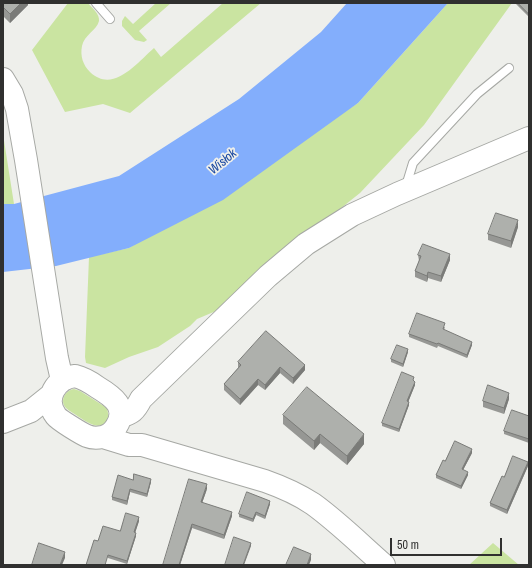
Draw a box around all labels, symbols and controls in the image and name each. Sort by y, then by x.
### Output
water label: Wisłok [206,146,240,178]
scale bar [392,530,504,556]
text: 50 m [397,537,419,553]

